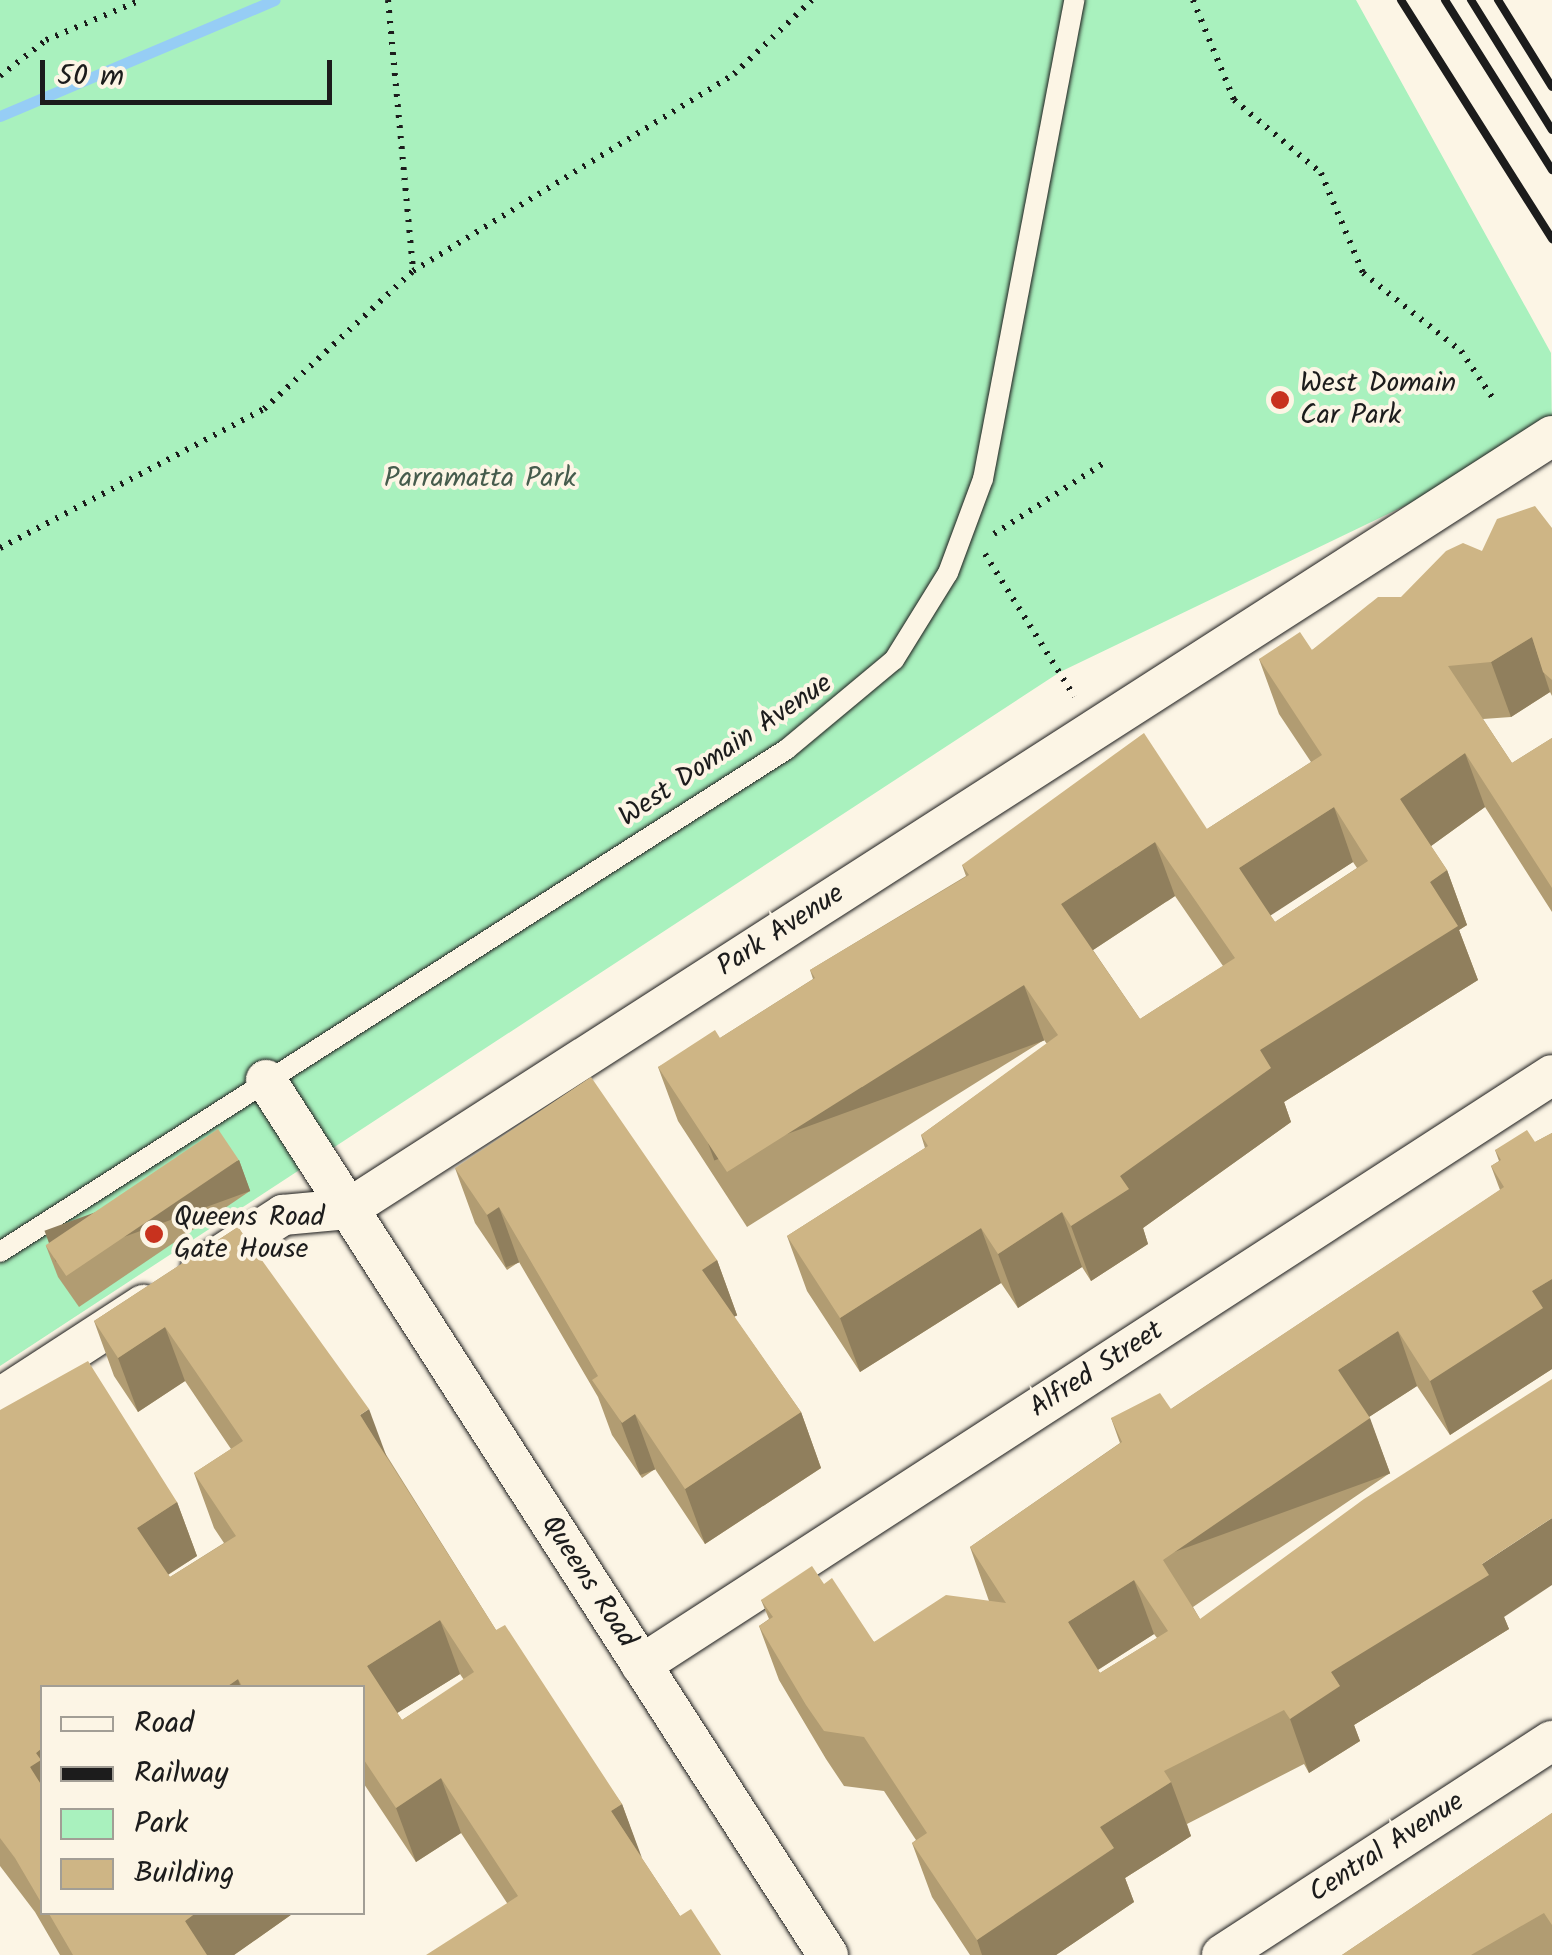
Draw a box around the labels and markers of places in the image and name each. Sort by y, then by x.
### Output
place label: West Domain Car Park [1300,367,1456,433]
marker: West Domain Car Park [1269,389,1291,411]
place label: Queens Road Gate House [174,1201,325,1267]
marker: Queens Road Gate House [143,1223,165,1245]

